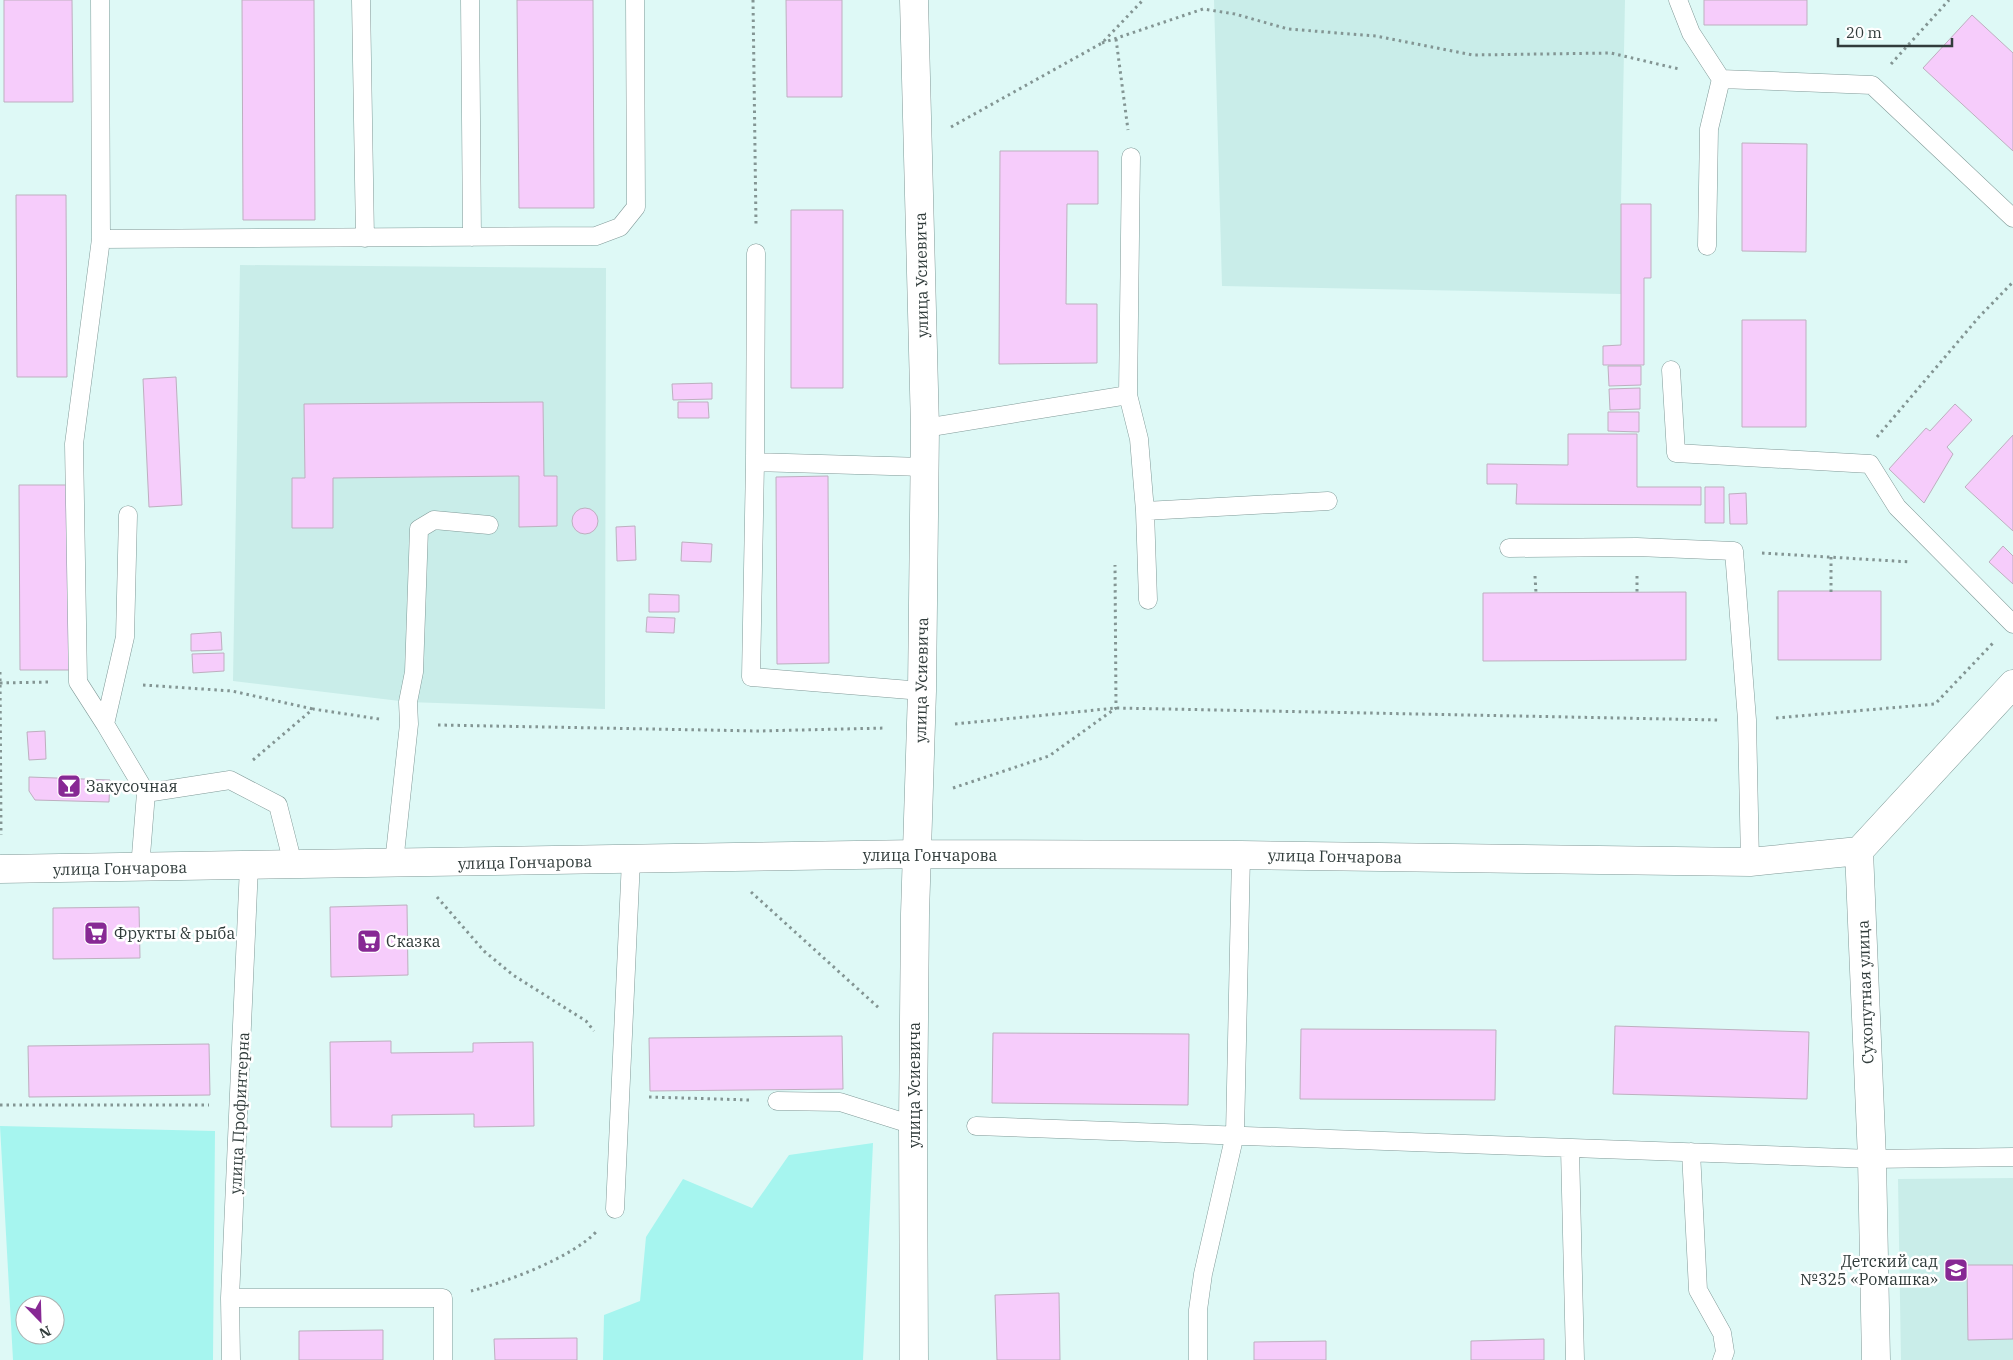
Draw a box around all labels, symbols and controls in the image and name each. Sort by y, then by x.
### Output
scale bar [1838,15,1952,47]
text: 20 m [1846,23,1882,42]
street label: улица Усиевича [910,212,932,338]
street label: улица Усиевича [910,617,932,743]
bar icon: Закусочная [56,773,82,799]
place label: Закусочная [86,776,178,796]
street label: улица Гончарова [863,845,997,865]
street label: улица Гончарова [1268,845,1403,867]
street label: улица Гончарова [458,851,593,873]
street label: улица Гончарова [53,857,188,879]
street label: Сухопутная улица [1852,919,1878,1064]
supermarket icon: Фрукты & рыба [83,920,109,946]
place label: Фрукты & рыба [114,923,235,943]
supermarket icon: Сказка [356,928,382,954]
place label: Сказка [386,931,441,951]
street label: улица Усиевича [904,1022,924,1148]
street label: улица Профинтерна [225,1031,253,1195]
place label: Детский сад №325 «Ромашка» [1800,1251,1938,1289]
school or university icon: Детский сад №325 «Ромашка» [1943,1257,1969,1283]
north arrow [15,1295,65,1345]
text: N [36,1322,54,1342]

